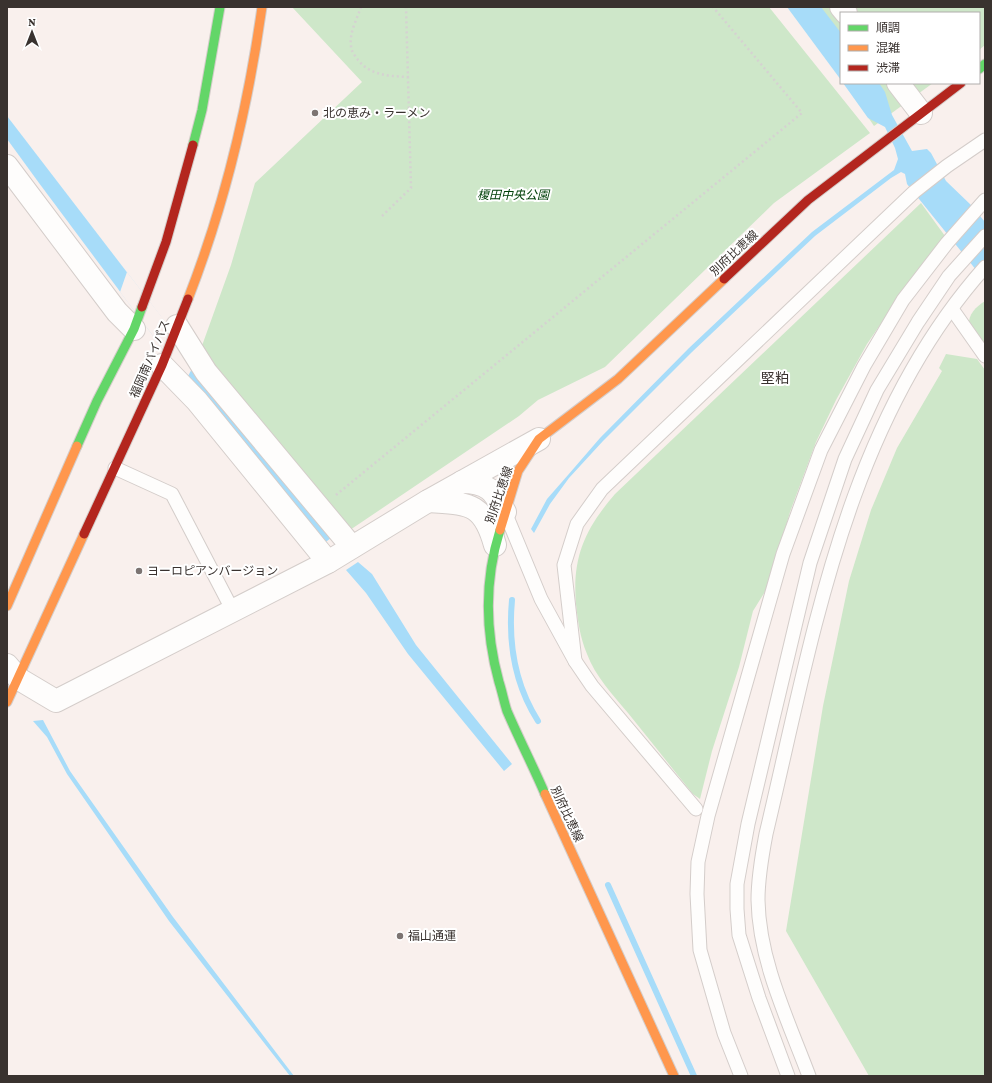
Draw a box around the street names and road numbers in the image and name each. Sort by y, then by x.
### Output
street label: 別府比恵線 [707,227,761,279]
street label: 福岡南バイパス [127,318,173,400]
street label: 別府比恵線 [483,464,515,526]
street label: 別府比恵線 [548,784,586,844]

